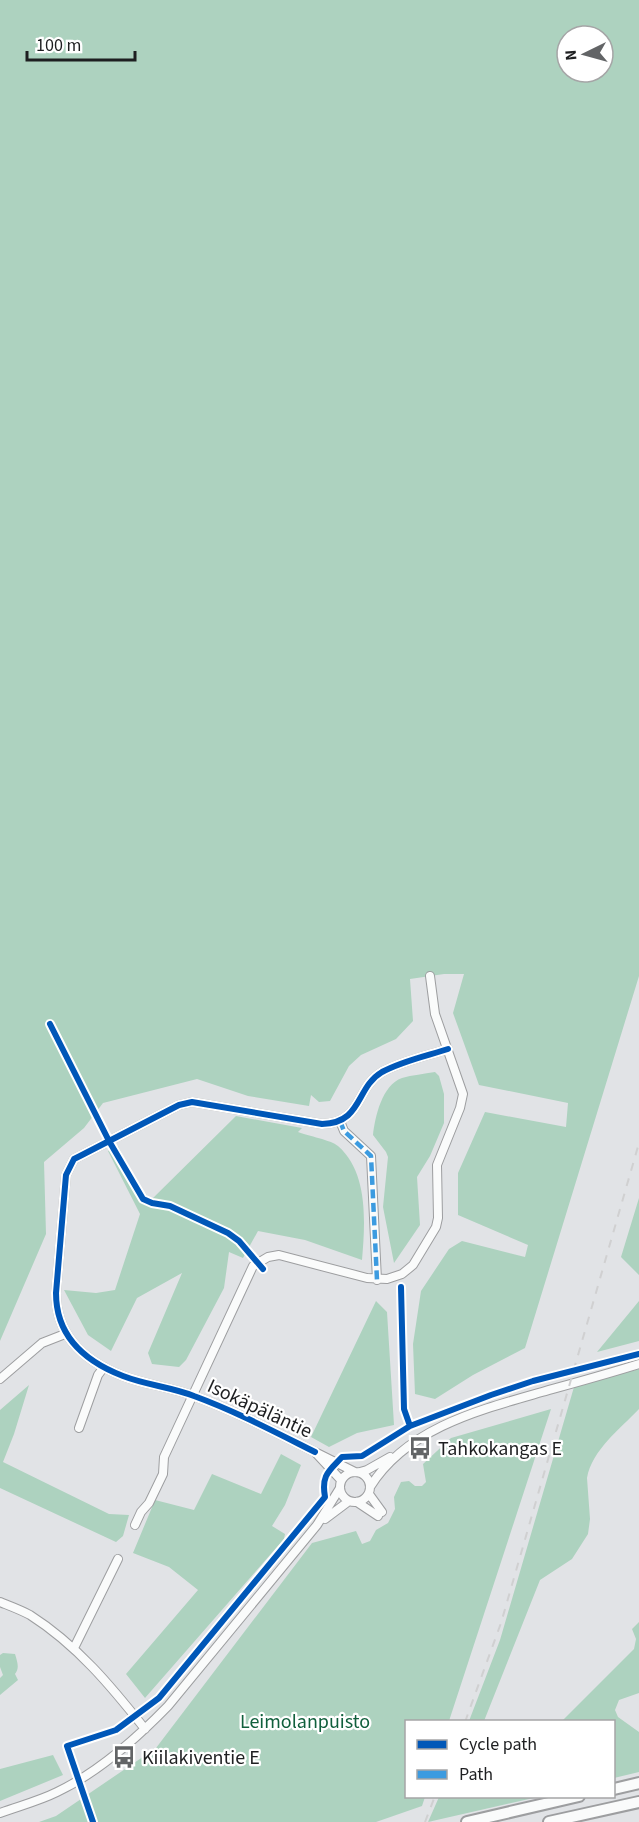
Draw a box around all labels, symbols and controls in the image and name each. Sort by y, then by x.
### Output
scale bar [27,24,135,62]
north arrow [555,24,615,84]
text: 100 m [36,33,81,58]
text: N [560,49,582,61]
street label: Isokäpäläntie [203,1372,317,1445]
bus stop icon: Tahkokangas E [407,1435,433,1461]
place label: Tahkokangas E [438,1435,562,1463]
park label: Leimolanpuisto [240,1708,370,1736]
legend [405,1720,615,1798]
text: Cycle path [459,1732,537,1757]
bus stop icon: Kiilakiventie E [111,1744,137,1770]
place label: Kiilakiventie E [142,1744,260,1772]
text: Path [459,1762,493,1787]

